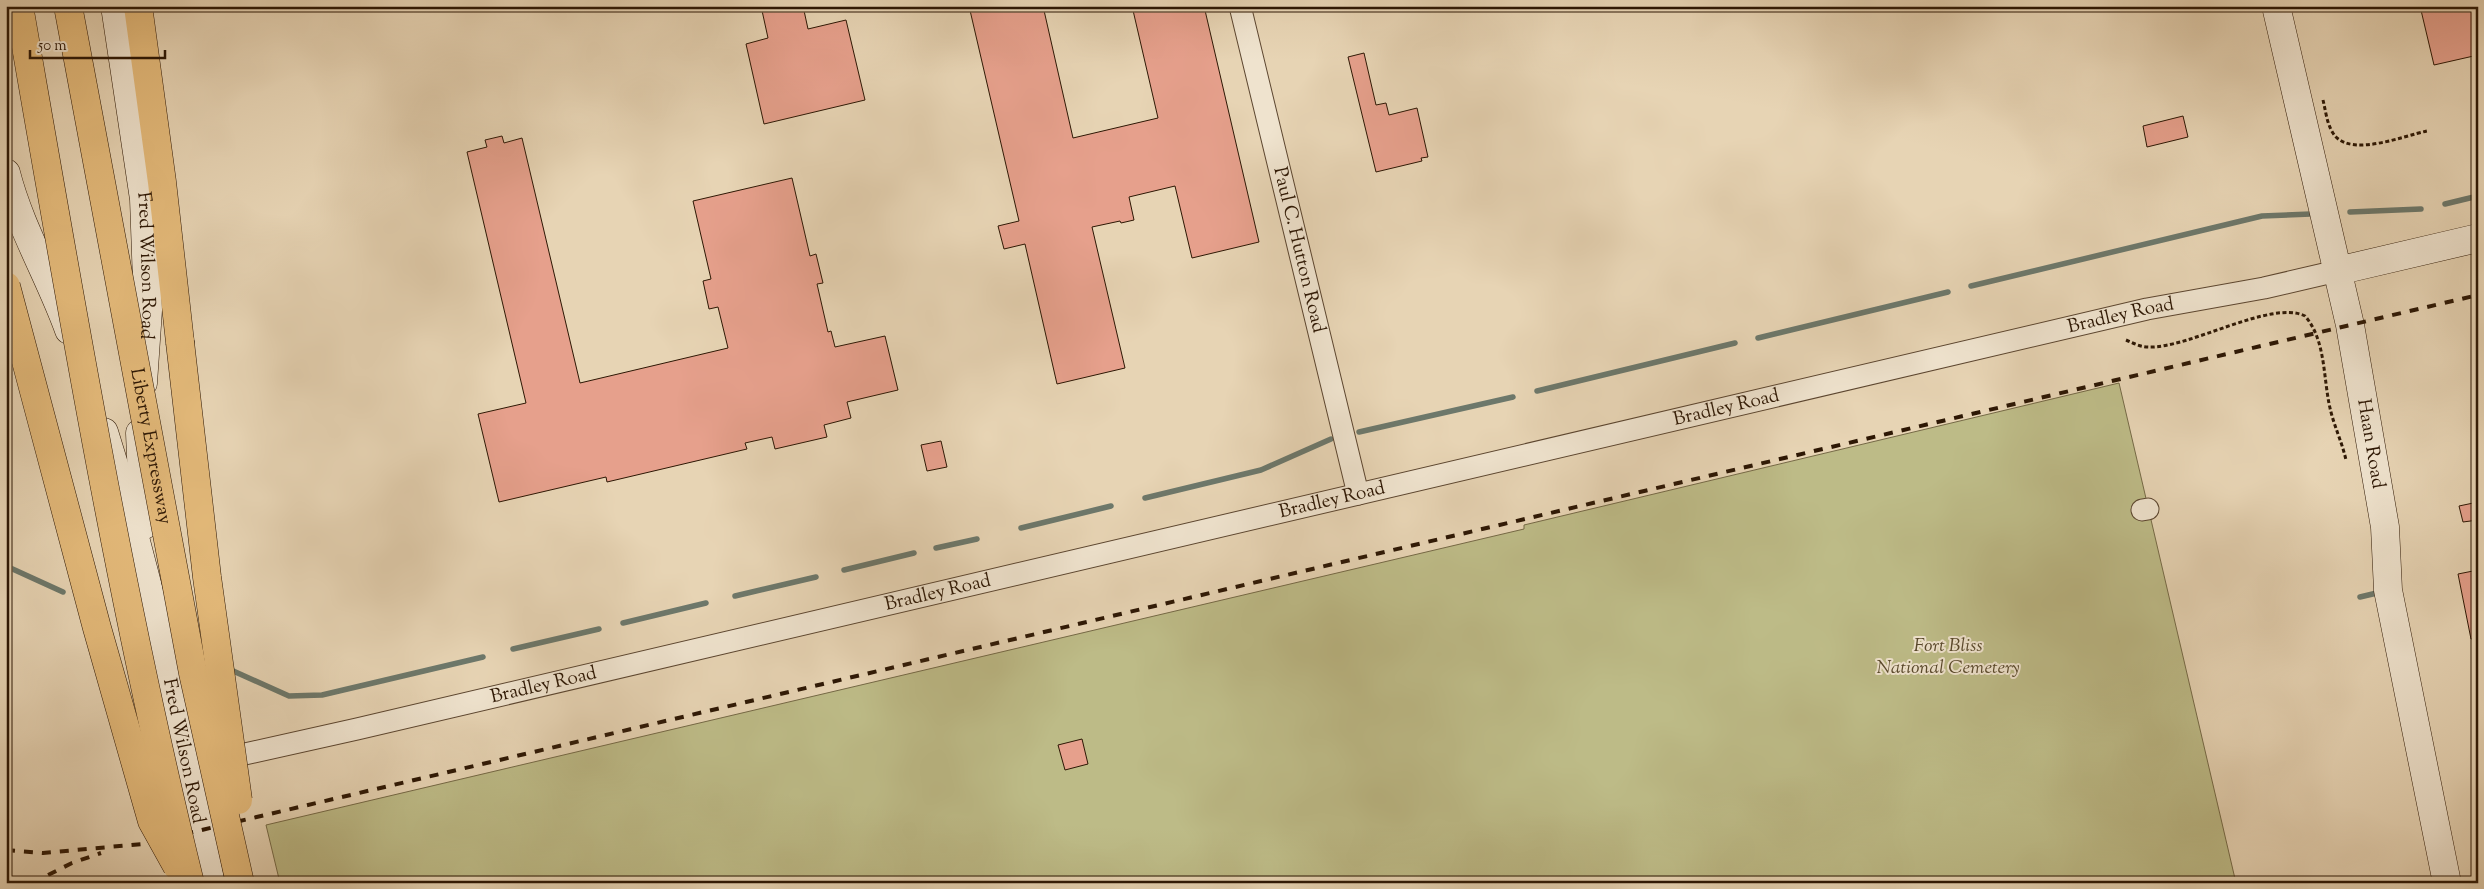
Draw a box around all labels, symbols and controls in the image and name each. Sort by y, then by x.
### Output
scale bar [30,28,165,60]
text: 50 m [37,36,67,57]
street label: Paul C. Hutton Road [1266,164,1332,336]
street label: Fred Wilson Road [130,190,162,341]
street label: Bradley Road [2065,291,2176,341]
street label: Liberty Expressway [123,366,178,527]
street label: Bradley Road [1671,382,1782,433]
street label: Haan Road [2350,397,2392,491]
street label: Bradley Road [1276,475,1388,526]
street label: Bradley Road [882,567,994,618]
park label: Fort Bliss National Cemetery [1876,633,2020,682]
street label: Bradley Road [488,660,600,711]
street label: Fred Wilson Road [155,676,212,826]

